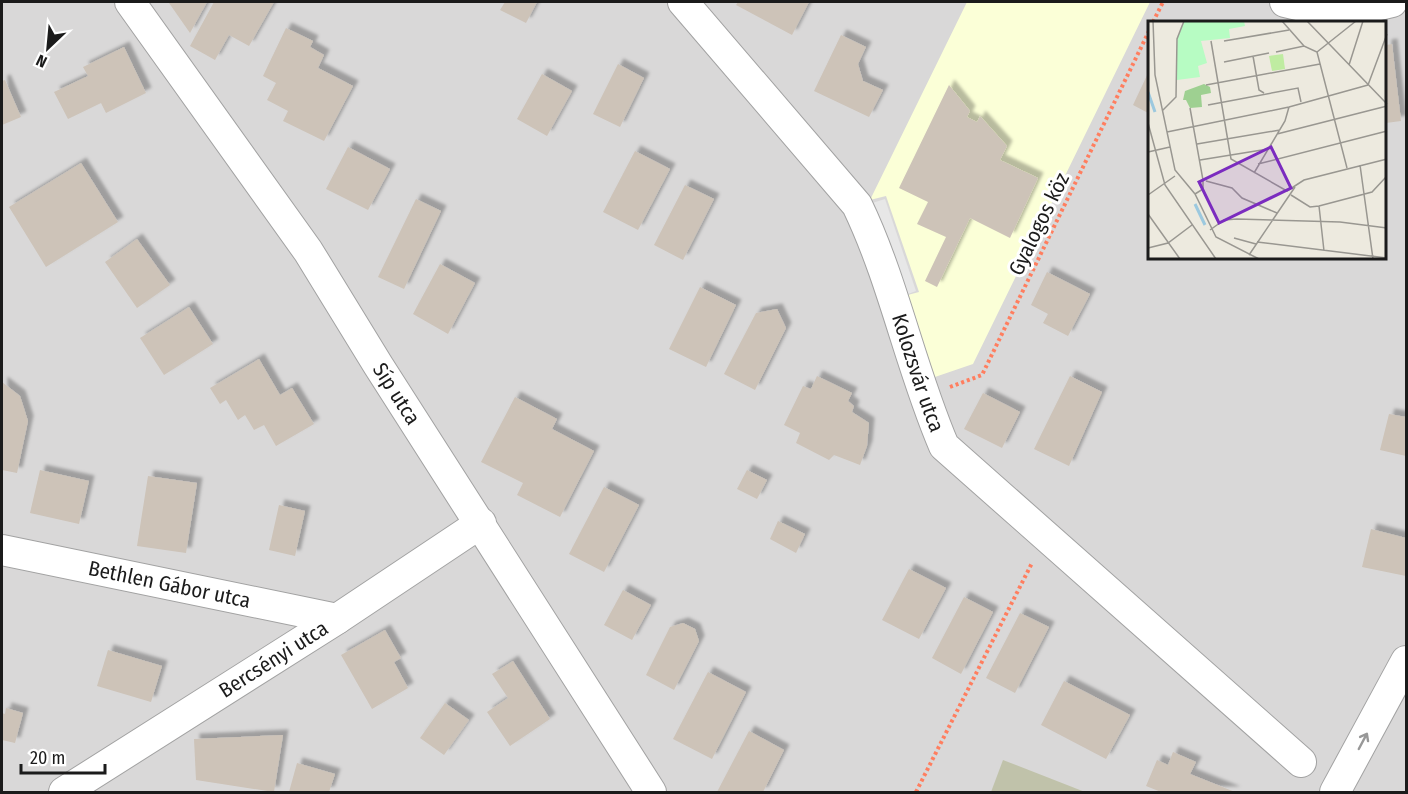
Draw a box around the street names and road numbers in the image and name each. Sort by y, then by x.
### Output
street label: Gyalogos köz [1003,168,1075,280]
street label: Kolozsvár utca [886,310,950,436]
street label: Síp utca [367,358,426,430]
street label: Bethlen Gábor utca [86,555,253,614]
street label: Bercsényi utca [214,615,333,703]

